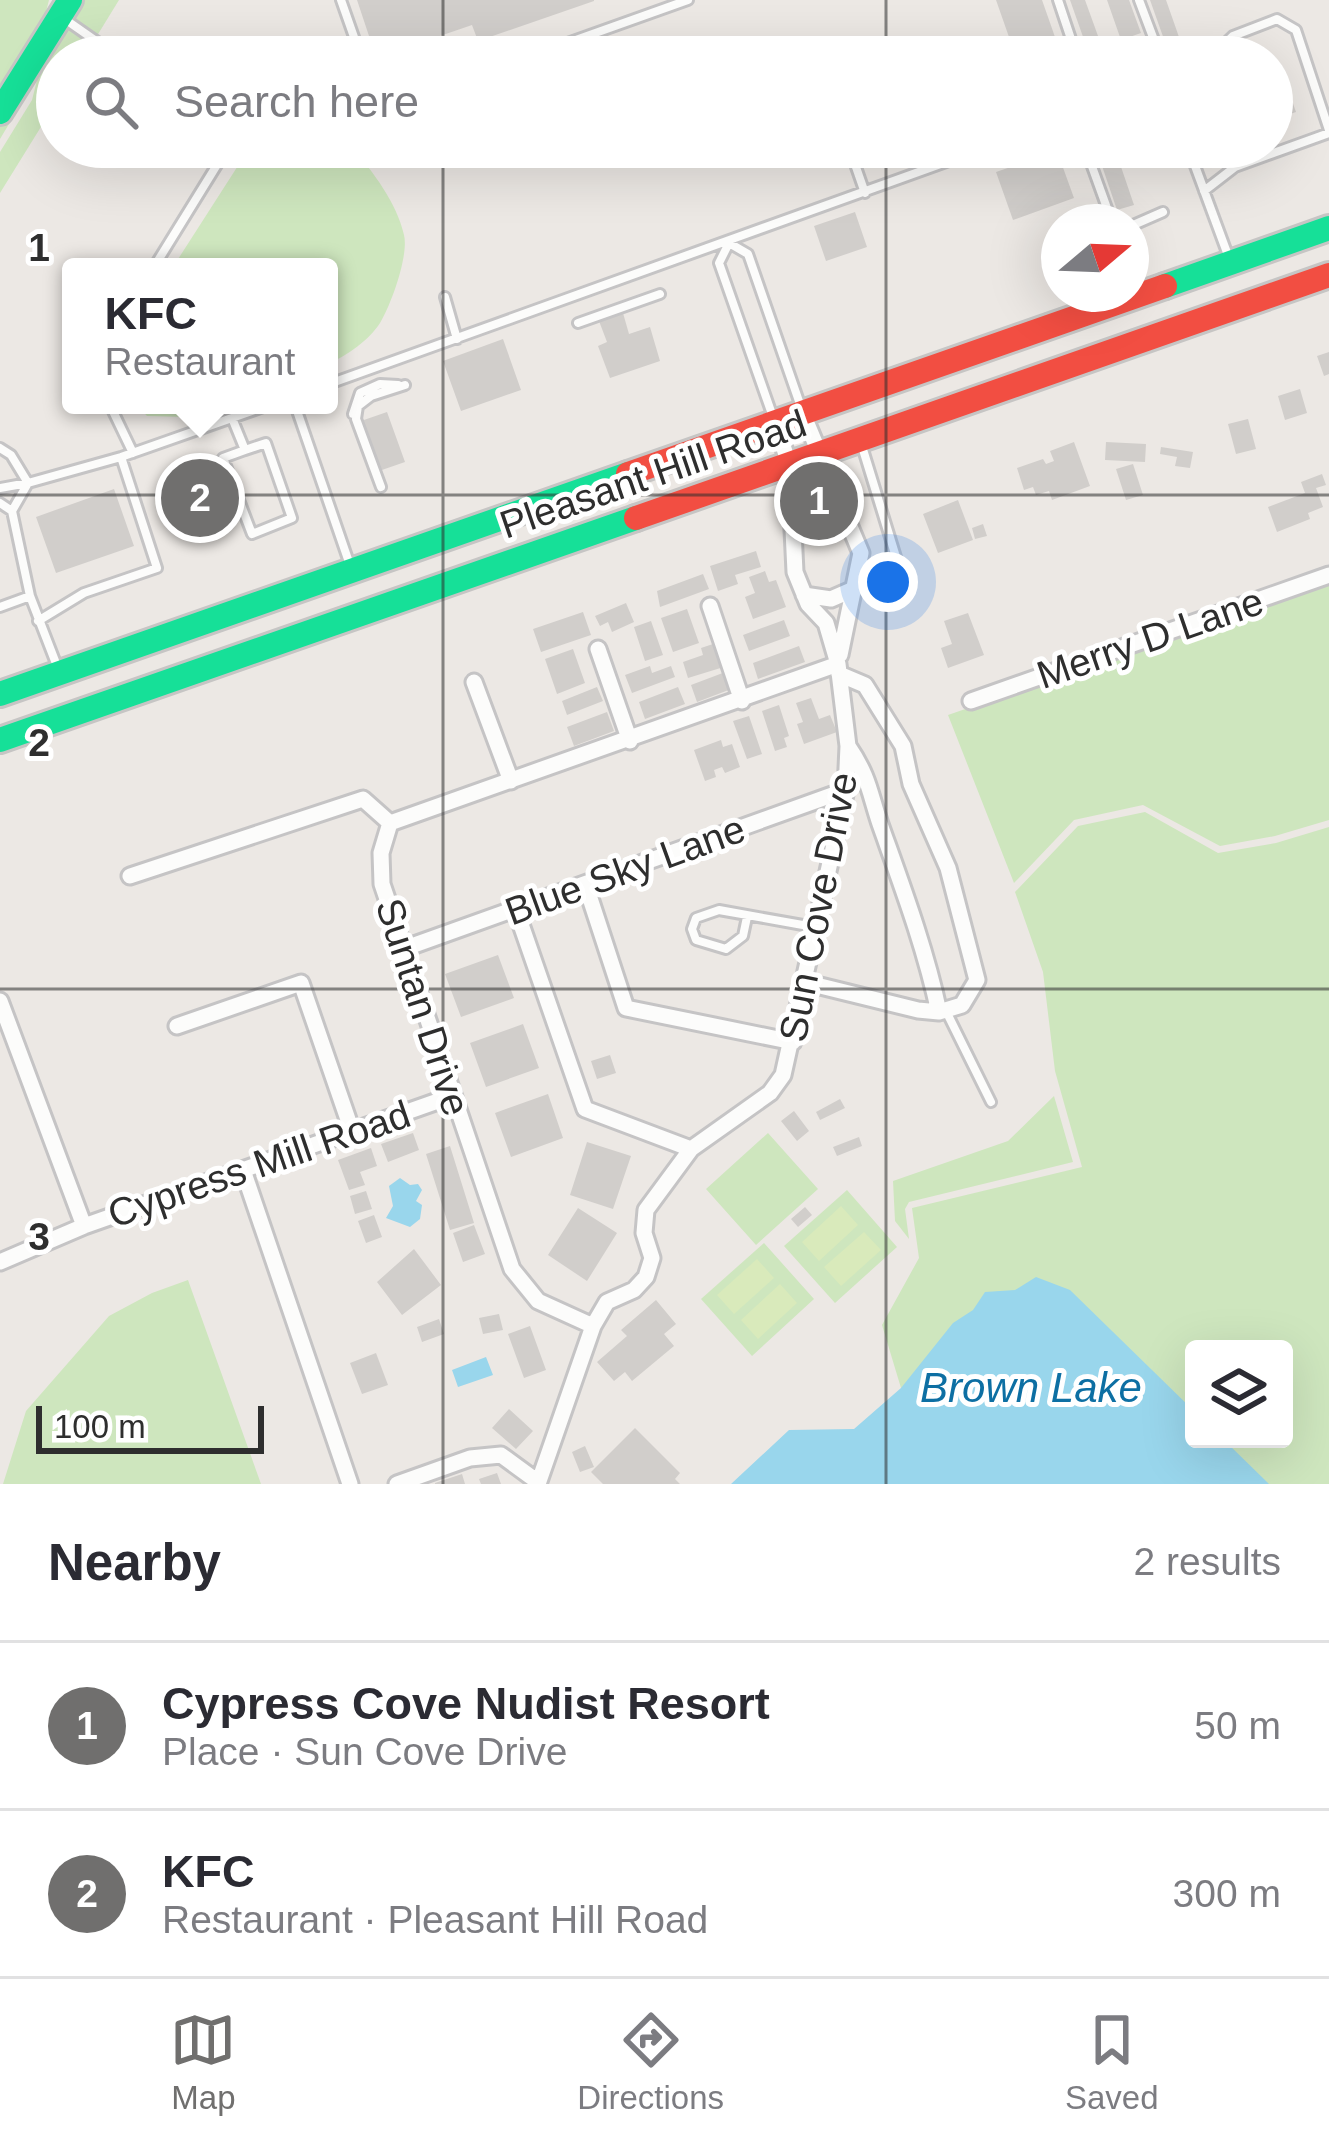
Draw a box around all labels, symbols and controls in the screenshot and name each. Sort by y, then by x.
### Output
search box [36,36,1293,168]
icon: search [78,69,144,135]
text: Search here [174,76,419,127]
north arrow [1041,204,1149,312]
text: 1 [28,226,50,269]
popup [62,258,338,414]
text: KFC [105,288,197,339]
text: Restaurant [105,340,295,383]
street label: Pleasant Hill Road [494,401,812,547]
pin: 2 [161,453,239,543]
pin: 1 [780,456,858,546]
your location [858,552,918,612]
street label: Merry D Lane [1031,579,1269,697]
text: 2 [28,721,50,764]
street label: Sun Cove Drive [771,769,865,1045]
street label: Blue Sky Lane [499,807,751,933]
street label: Suntan Drive [368,893,478,1121]
street label: Cypress Mill Road [102,1092,416,1236]
text: 3 [28,1215,50,1258]
map controls [1185,1340,1293,1448]
button: layers [1185,1340,1293,1448]
water label: Brown Lake [920,1364,1142,1411]
scale bar [36,1400,264,1453]
text: 100 m [54,1408,146,1445]
text: Nearby [48,1534,221,1591]
text: 2 results [1134,1540,1281,1583]
text: Cypress Cove Nudist Resort [162,1678,770,1729]
text: 1 [76,1704,98,1747]
text: 50 m [1194,1704,1281,1747]
text: Place · Sun Cove Drive [162,1730,567,1773]
text: KFC [162,1846,254,1897]
text: 2 [76,1872,98,1915]
text: 300 m [1173,1872,1281,1915]
text: Restaurant · Pleasant Hill Road [162,1898,708,1941]
tab: Map [170,2007,236,2117]
tab: Directions [577,2007,724,2117]
tab: Saved [1065,2007,1159,2117]

